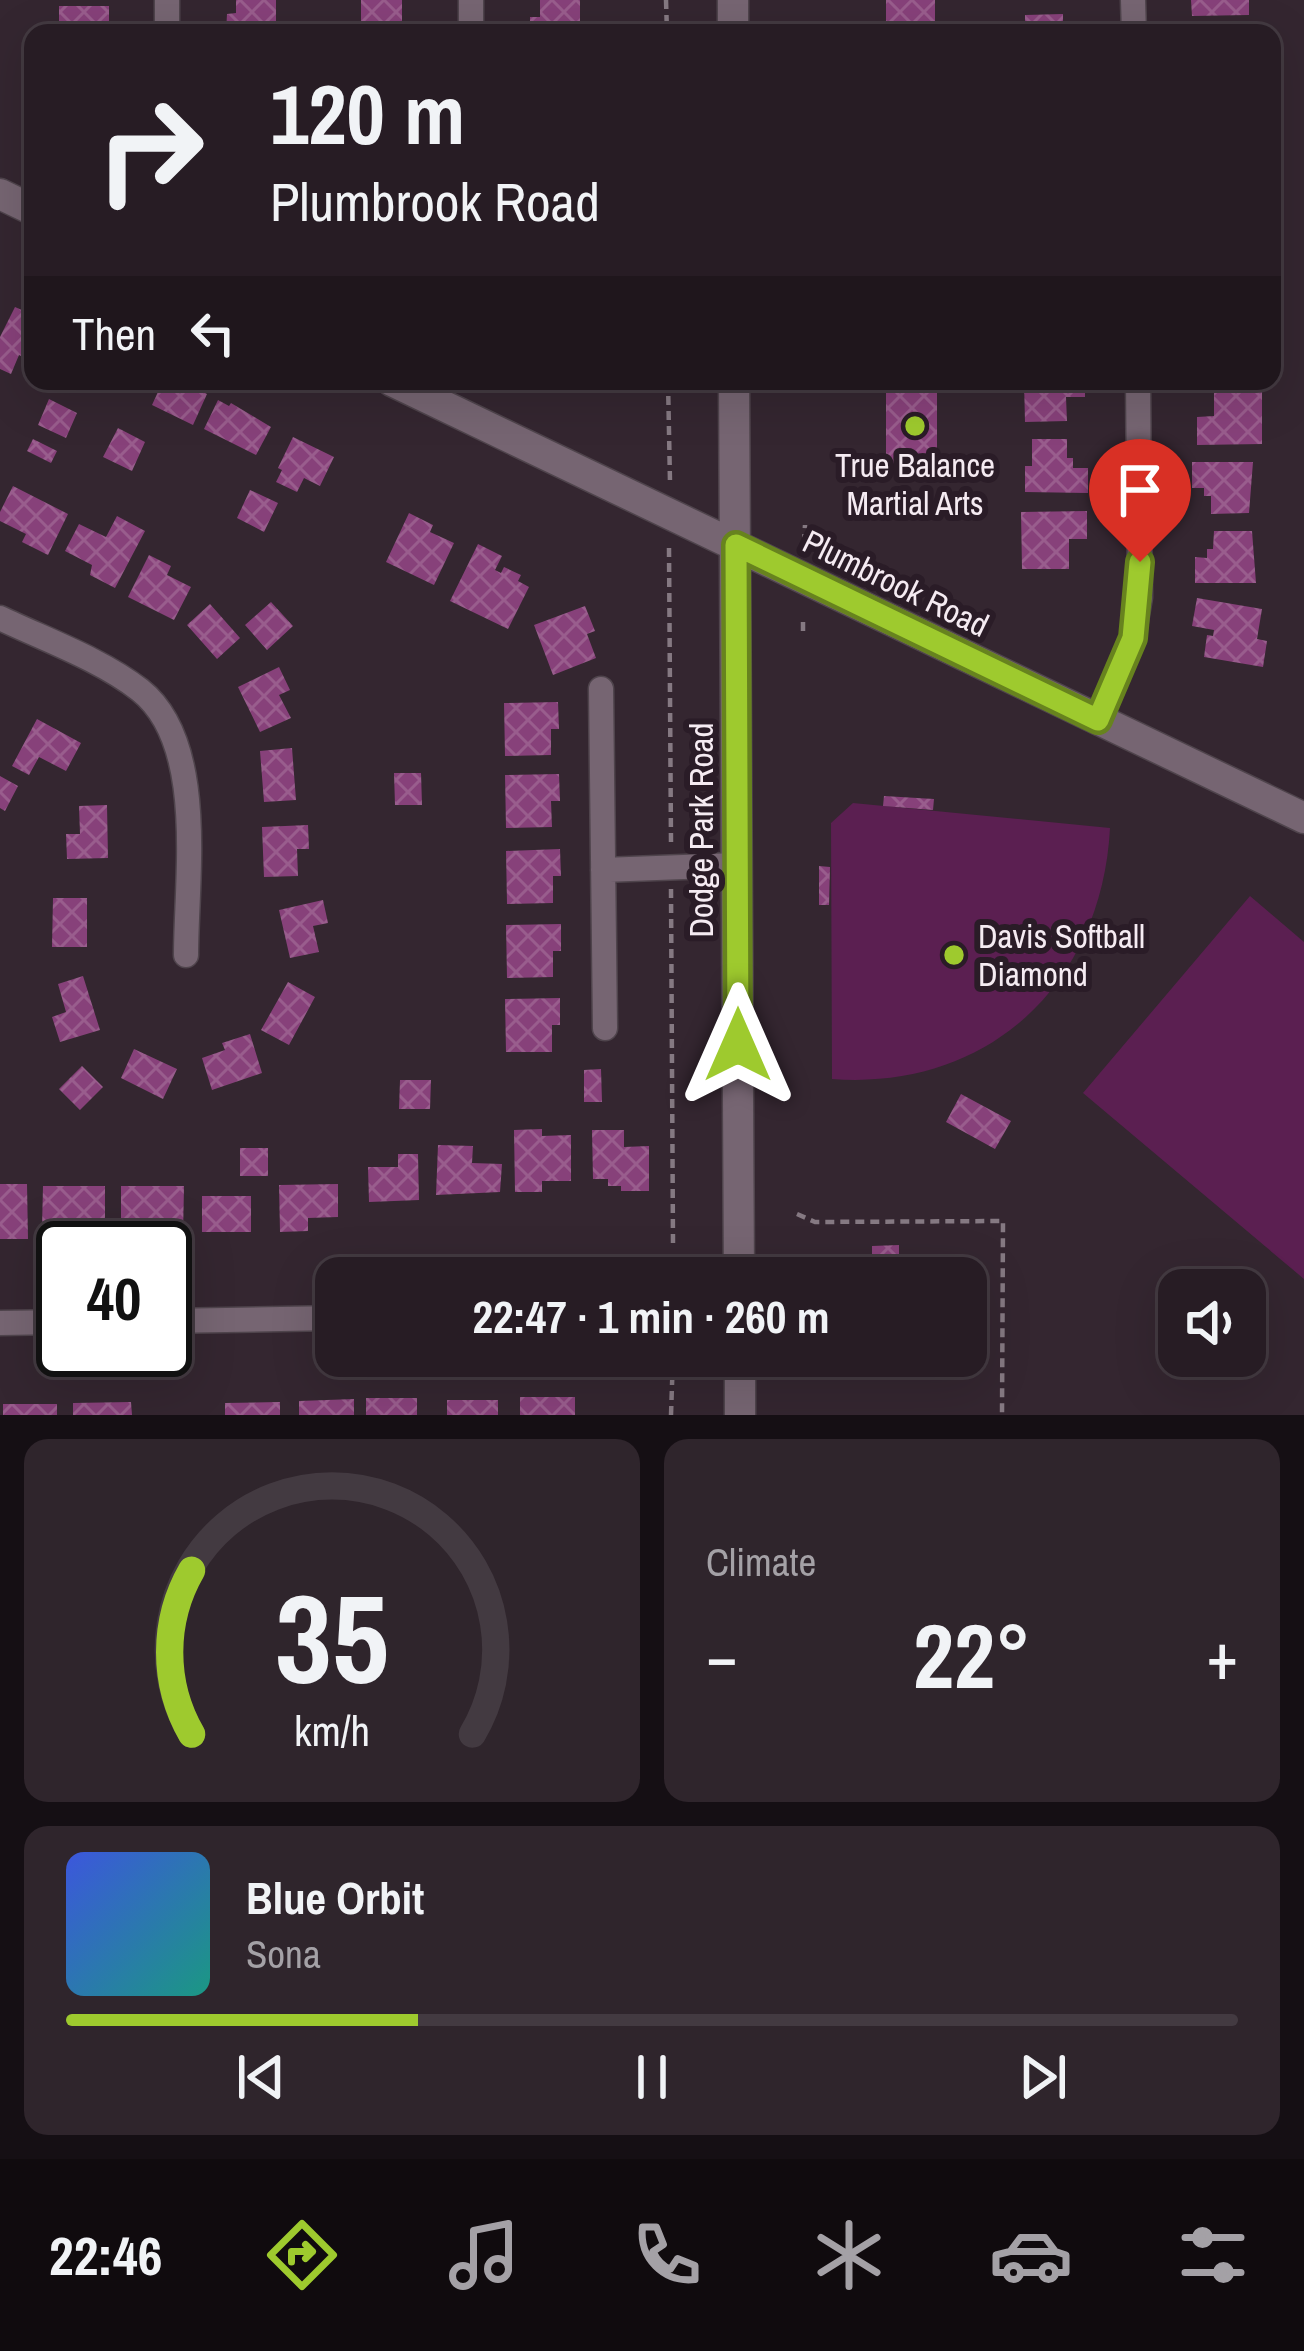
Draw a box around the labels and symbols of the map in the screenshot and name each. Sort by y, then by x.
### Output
marker: True Balance Martial Arts [902,413,928,439]
pin [1089,439,1191,562]
place label: True Balance Martial Arts [835,443,995,525]
street label: Plumbrook Road [796,519,996,647]
street label: Dodge Park Road [679,722,723,938]
place label: Davis Softball Diamond [978,914,1145,996]
marker: Davis Softball Diamond [941,942,967,968]
position arrow [675,982,801,1108]
speed limit sign: 40 [36,1221,192,1377]

